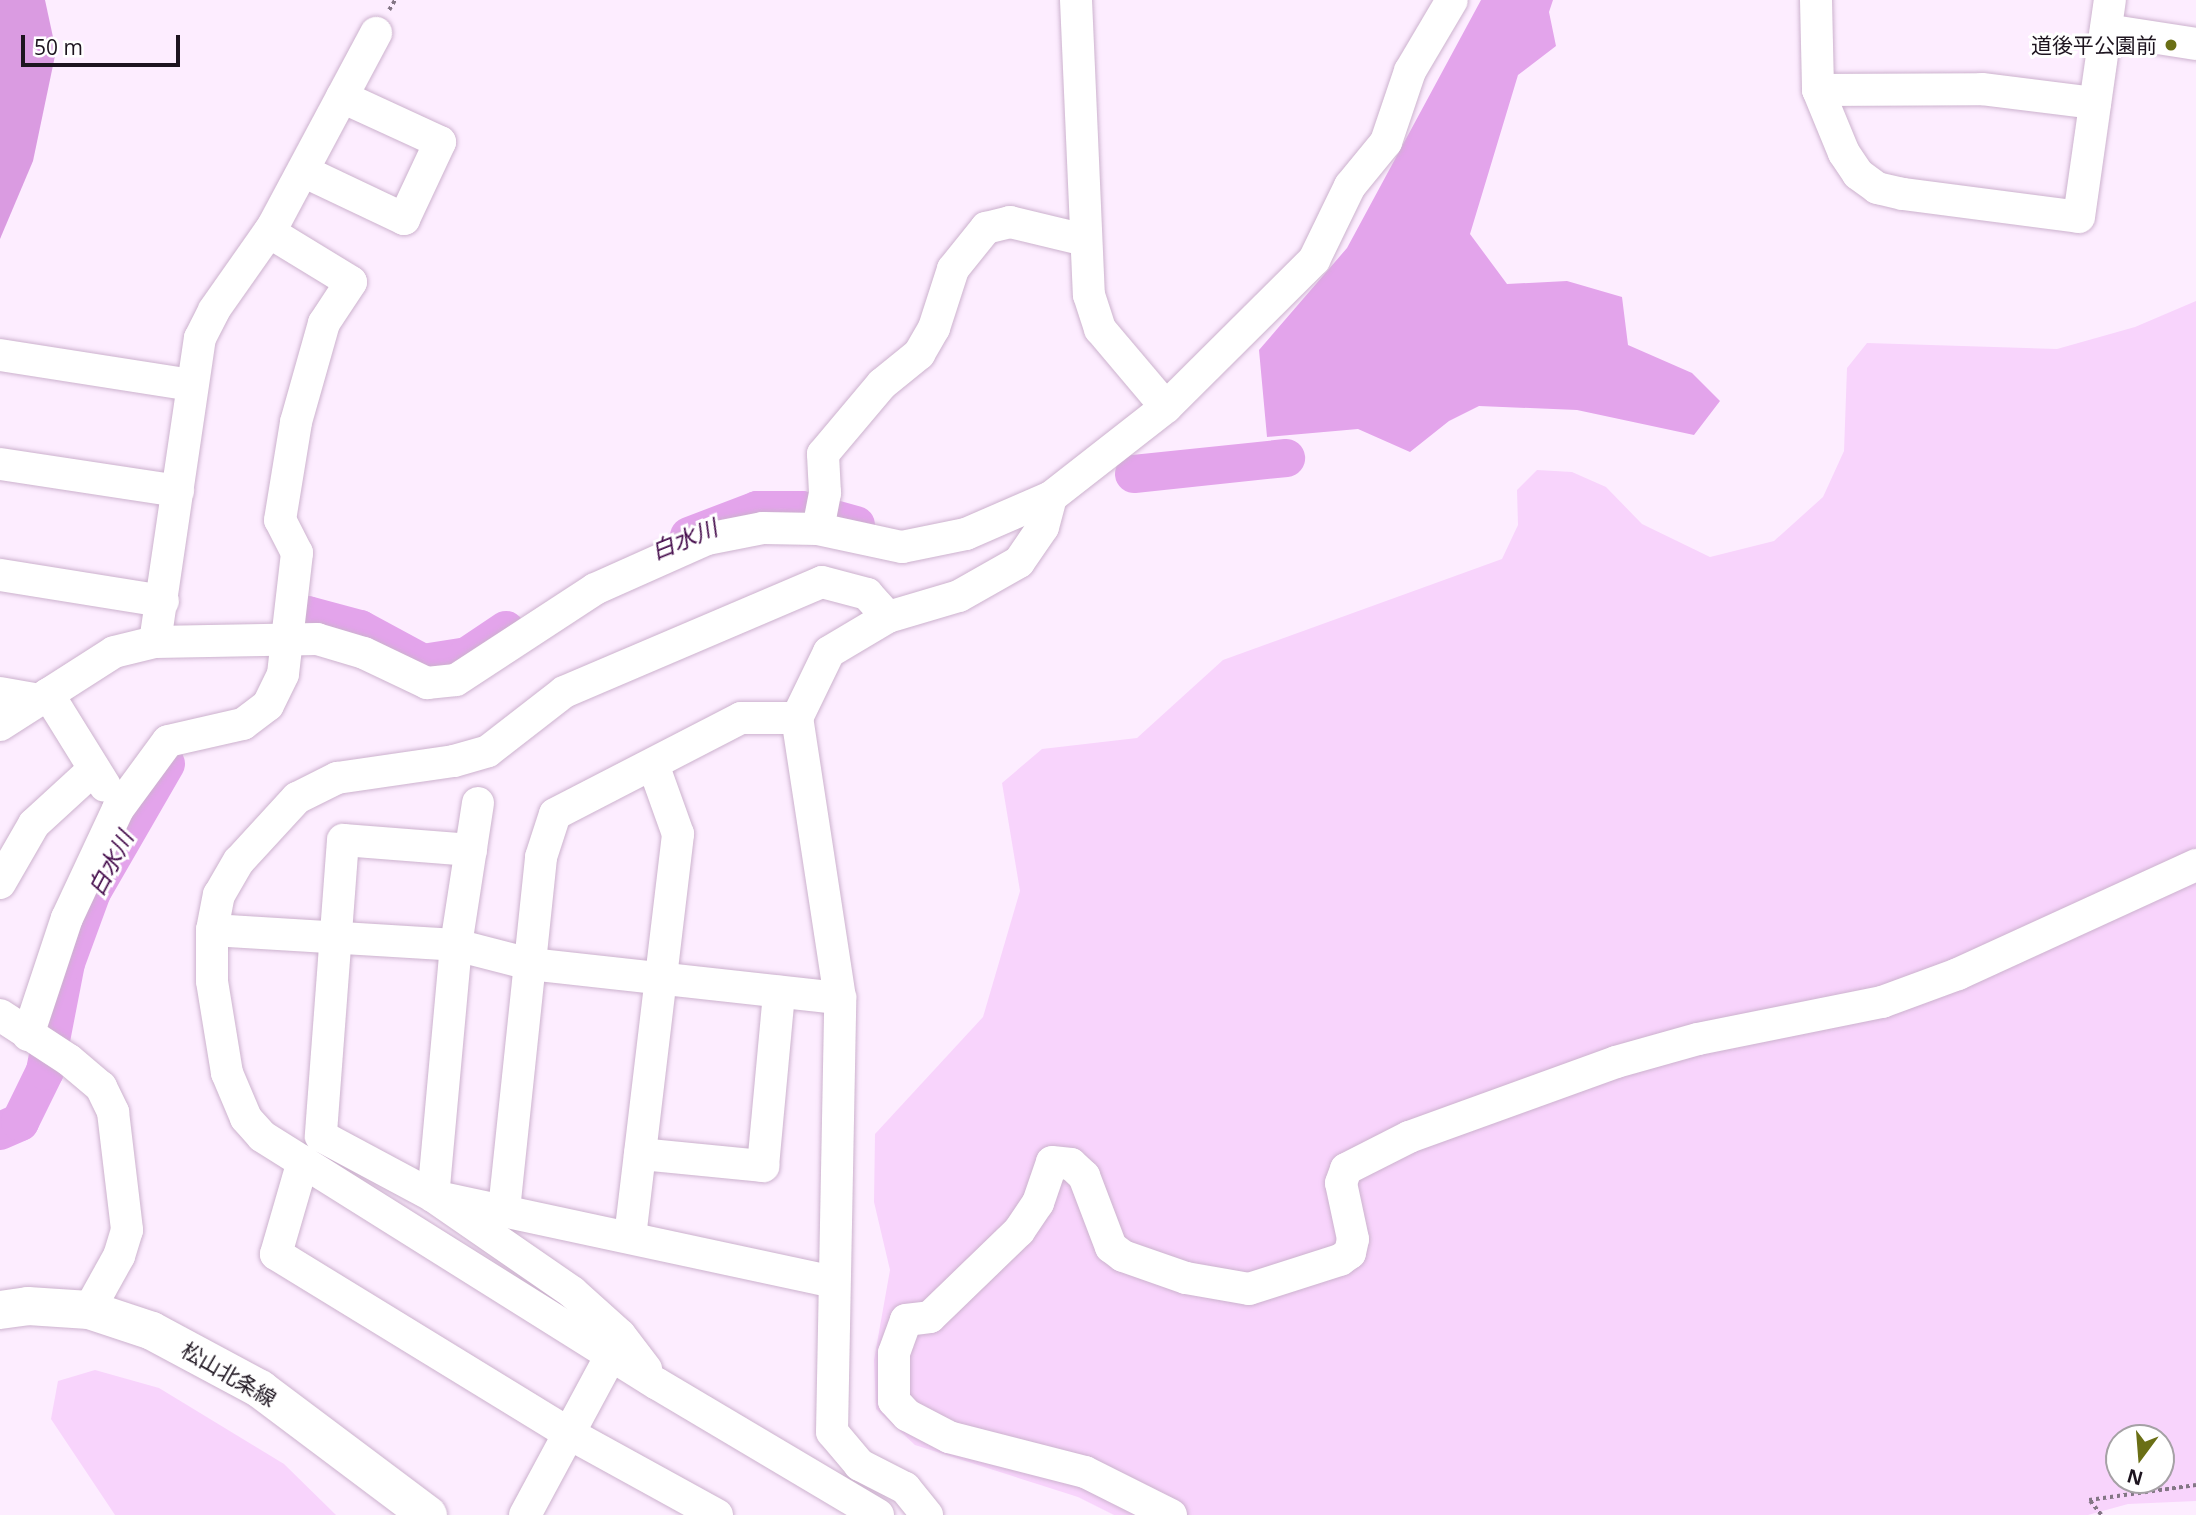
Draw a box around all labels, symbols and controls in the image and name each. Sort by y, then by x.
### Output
scale bar [24,21,184,65]
place label: 道後平公園前 [2031,32,2157,58]
text: 50 m [34,33,83,61]
marker: 道後平公園前 [2163,37,2179,53]
water label: 白水川 [647,513,721,565]
water label: 白水川 [82,826,138,900]
street label: 松山北条線 [177,1337,281,1411]
north arrow [2105,1424,2175,1494]
text: N [2124,1463,2146,1492]

